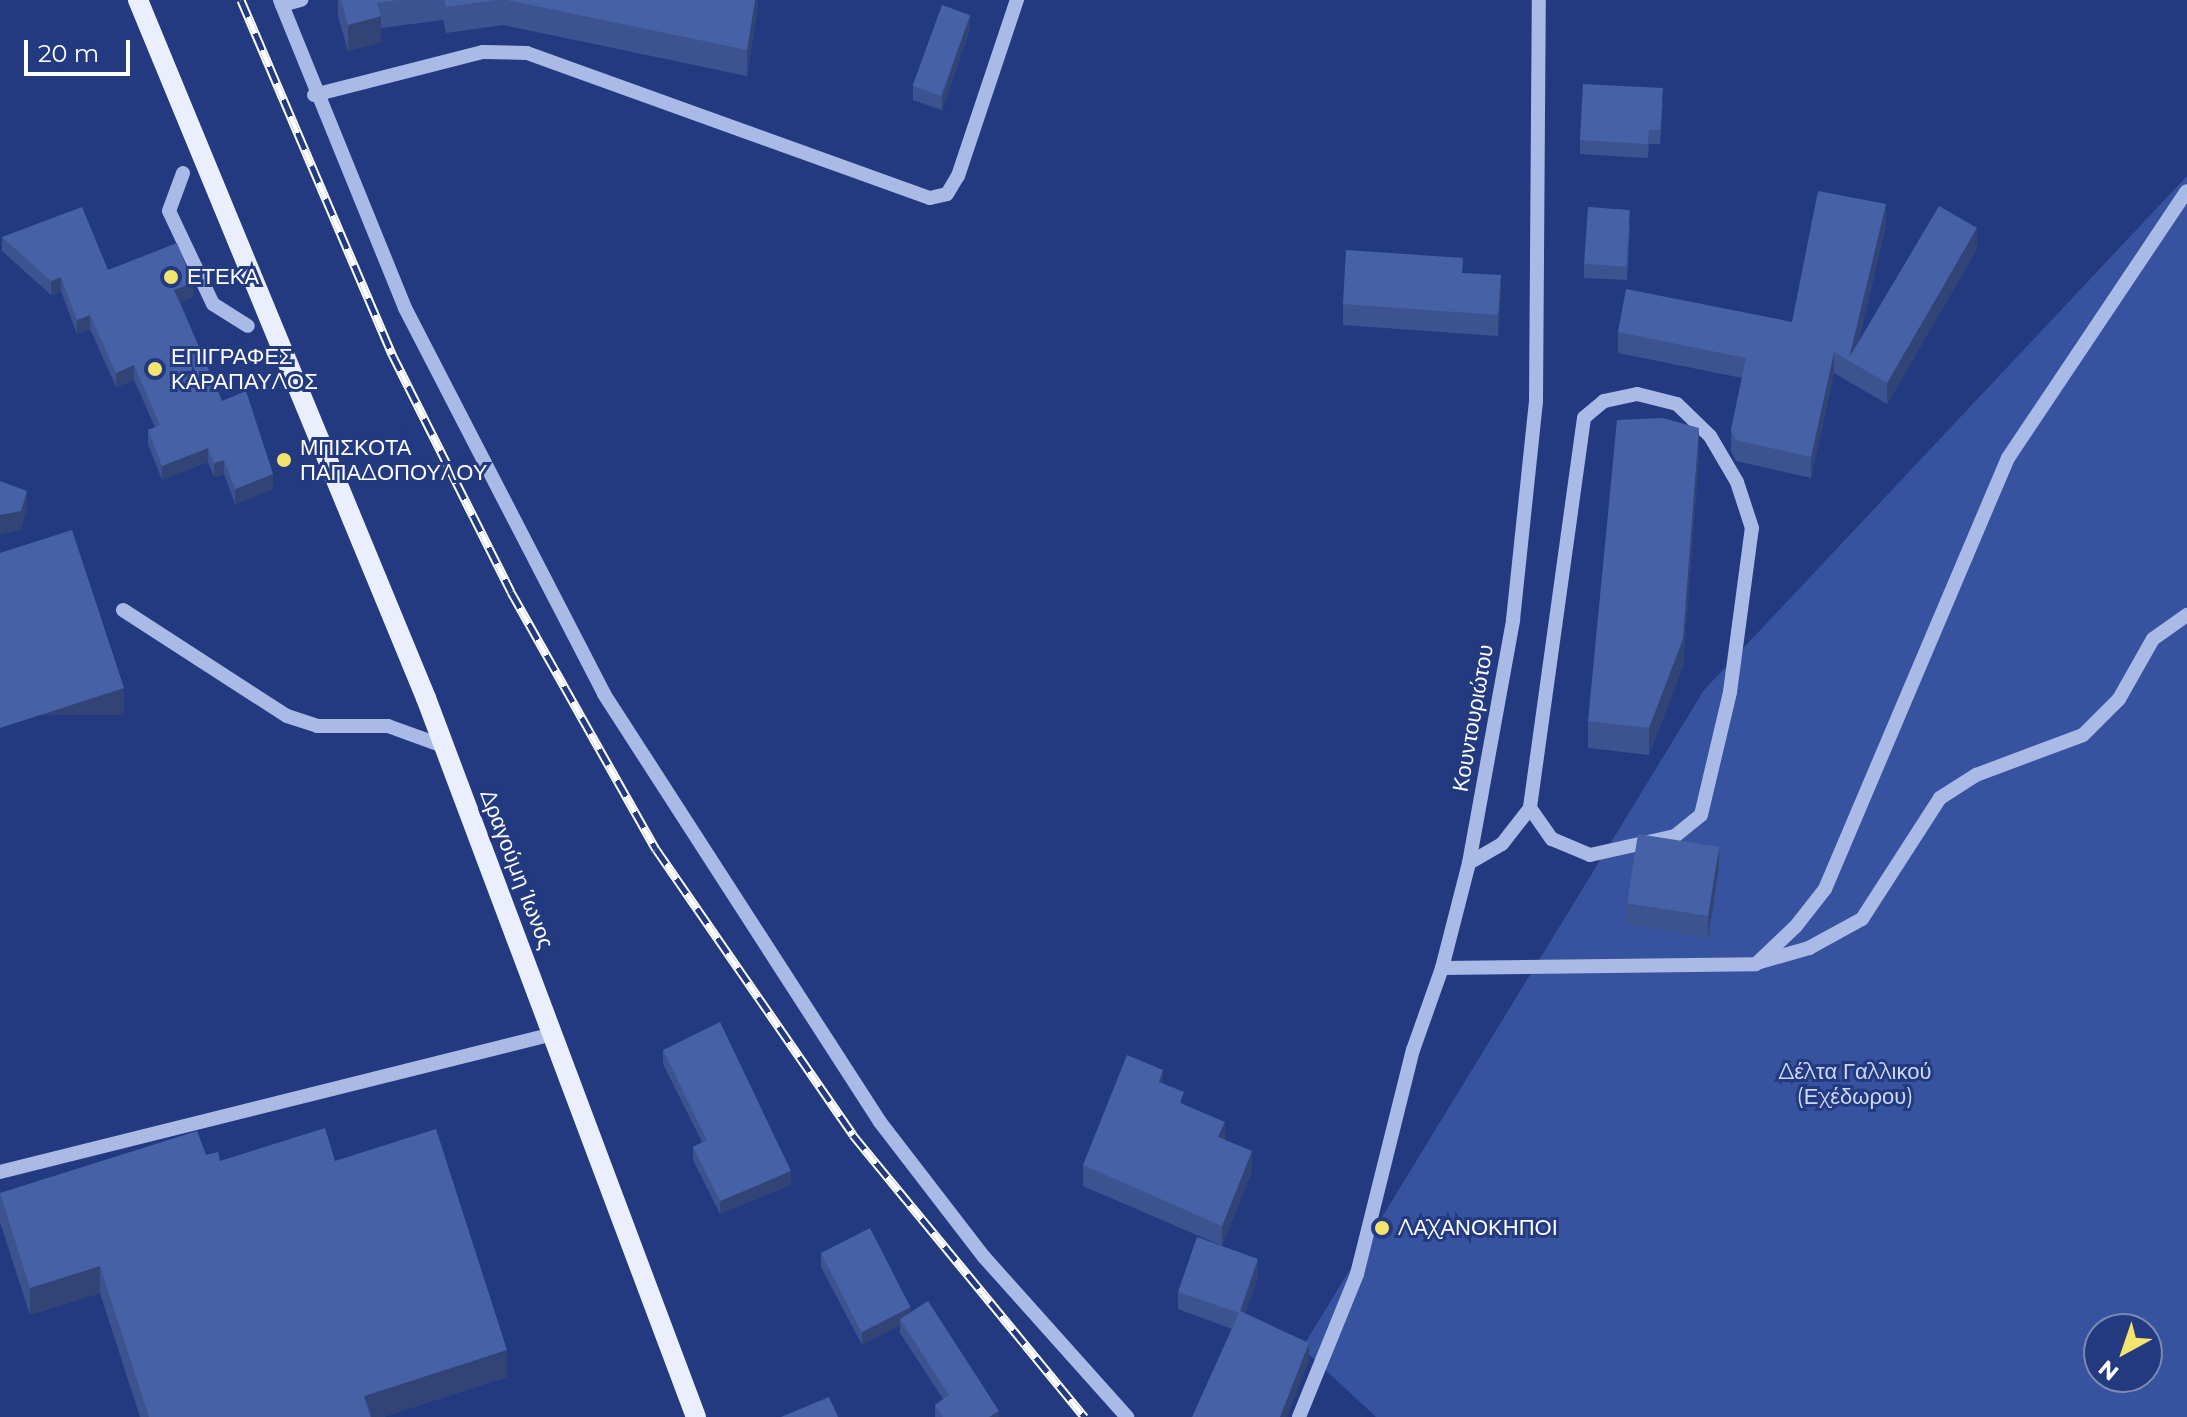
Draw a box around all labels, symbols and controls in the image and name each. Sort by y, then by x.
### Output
scale bar [28,24,134,74]
text: 20 m [38,39,99,68]
place label: ΕΤΕΚΑ [187,264,259,290]
marker: ΕΤΕΚΑ [162,268,180,286]
place label: ΕΠΙΓΡΑΦΕΣ ΚΑΡΑΠΑΥΛΟΣ [171,343,318,394]
marker: ΕΠΙΓΡΑΦΕΣ ΚΑΡΑΠΑΥΛΟΣ [146,360,164,378]
place label: ΜΠΙΣΚΟΤΑ ΠΑΠΑΔΟΠΟΥΛΟΥ [300,434,487,486]
marker: ΜΠΙΣΚΟΤΑ ΠΑΠΑΔΟΠΟΥΛΟΥ [275,451,293,469]
street label: Κουντουριώτου [1447,642,1499,794]
street label: Δραγούμη Ίωνος [474,786,560,952]
park label: Δέλτα Γαλλικού (Εχέδωρου) [1779,1058,1931,1110]
place label: ΛΑΧΑΝΟΚΗΠΟΙ [1398,1215,1558,1241]
marker: ΛΑΧΑΝΟΚΗΠΟΙ [1373,1219,1391,1237]
north arrow [2083,1313,2163,1393]
text: N [2093,1354,2124,1386]

